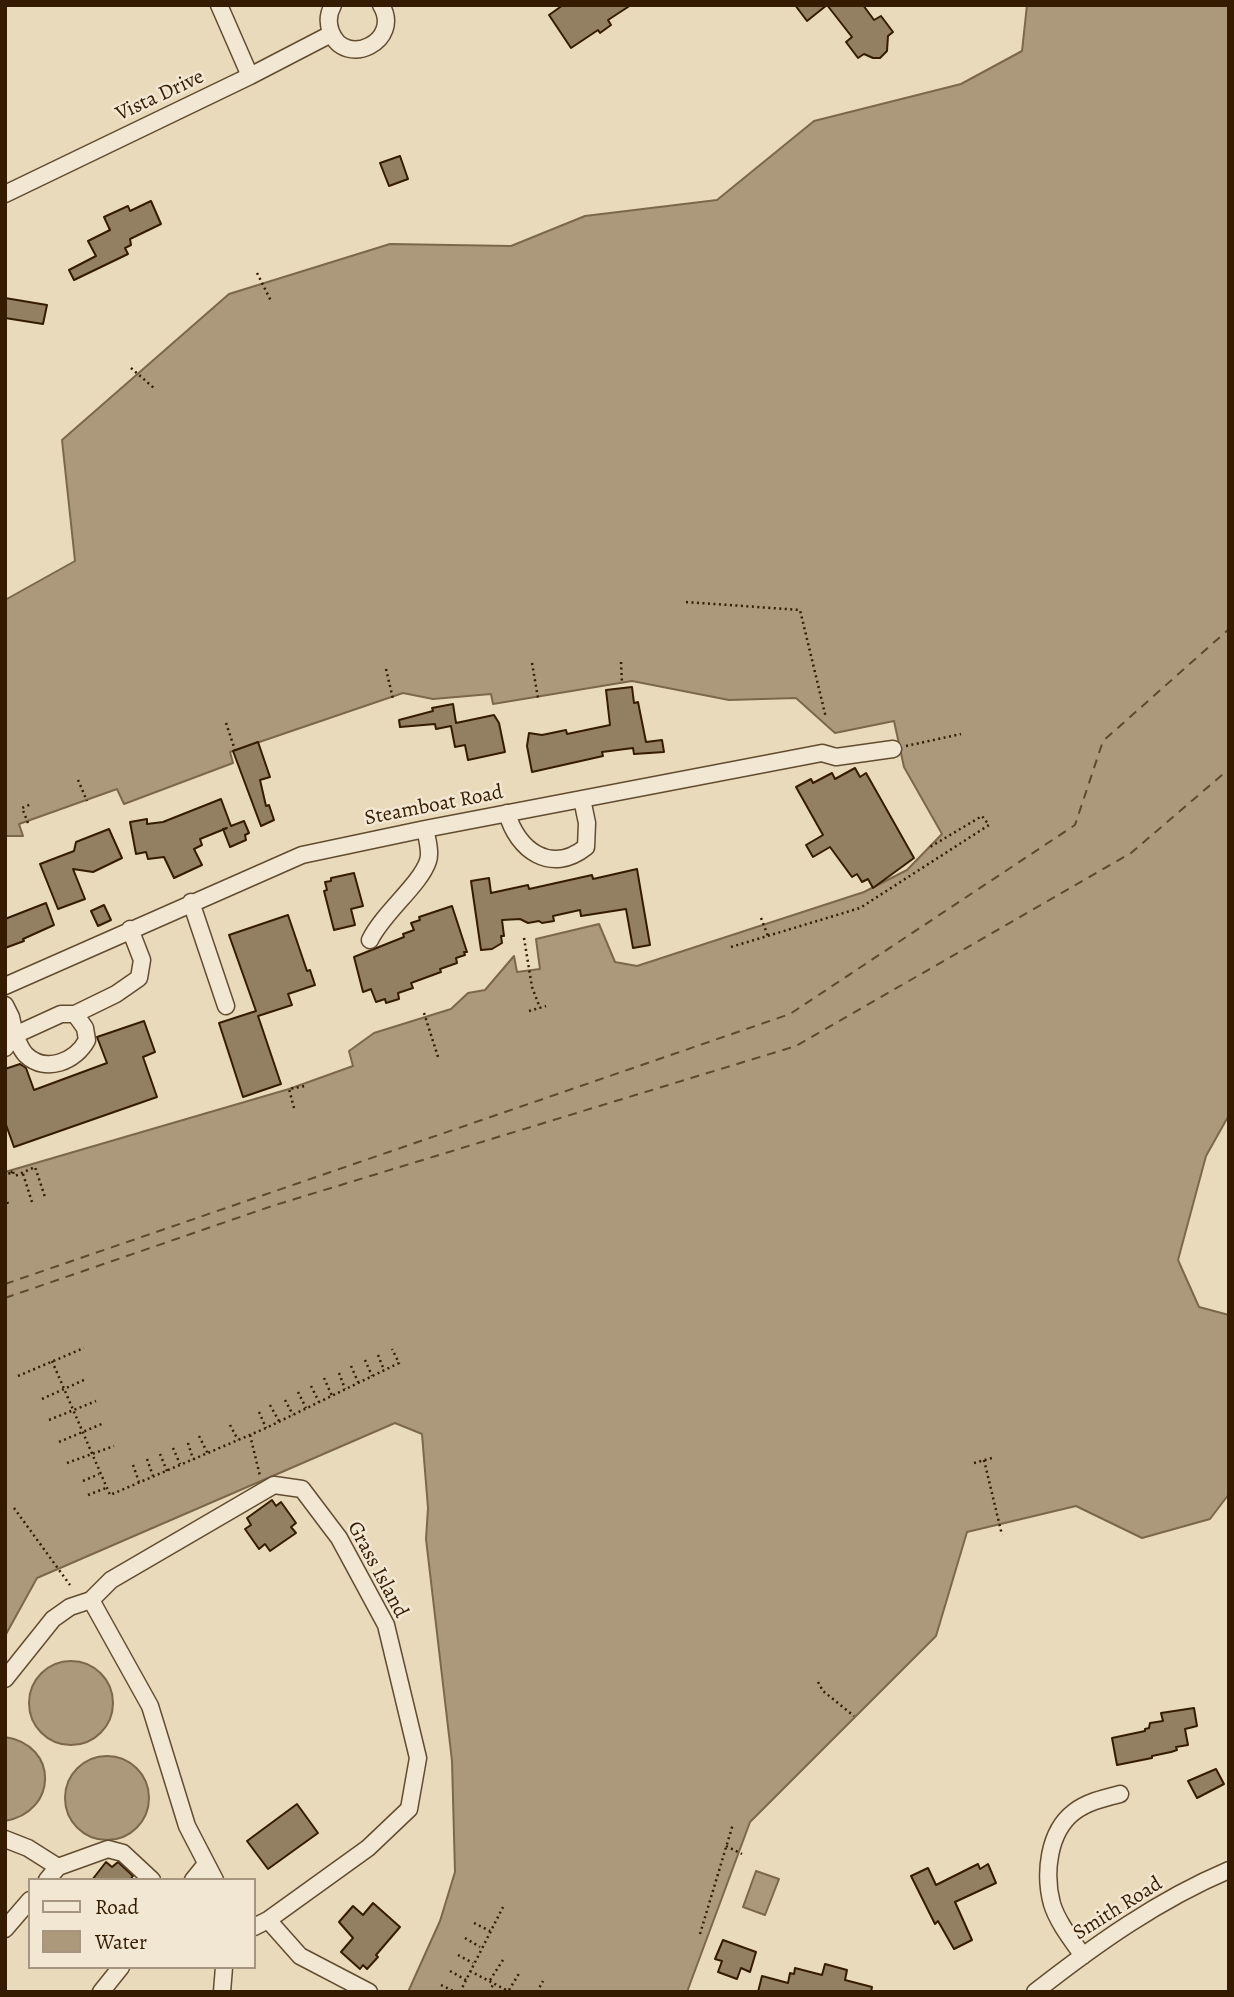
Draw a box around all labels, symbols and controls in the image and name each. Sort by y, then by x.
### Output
street label: Vista Drive [112,65,208,127]
street label: Steamboat Road [363,780,505,832]
street label: Grass Island [341,1517,413,1623]
street label: Smith Road [1069,1872,1167,1946]
legend [28,1878,256,1969]
text: Road [95,1893,139,1921]
text: Water [95,1928,147,1956]

